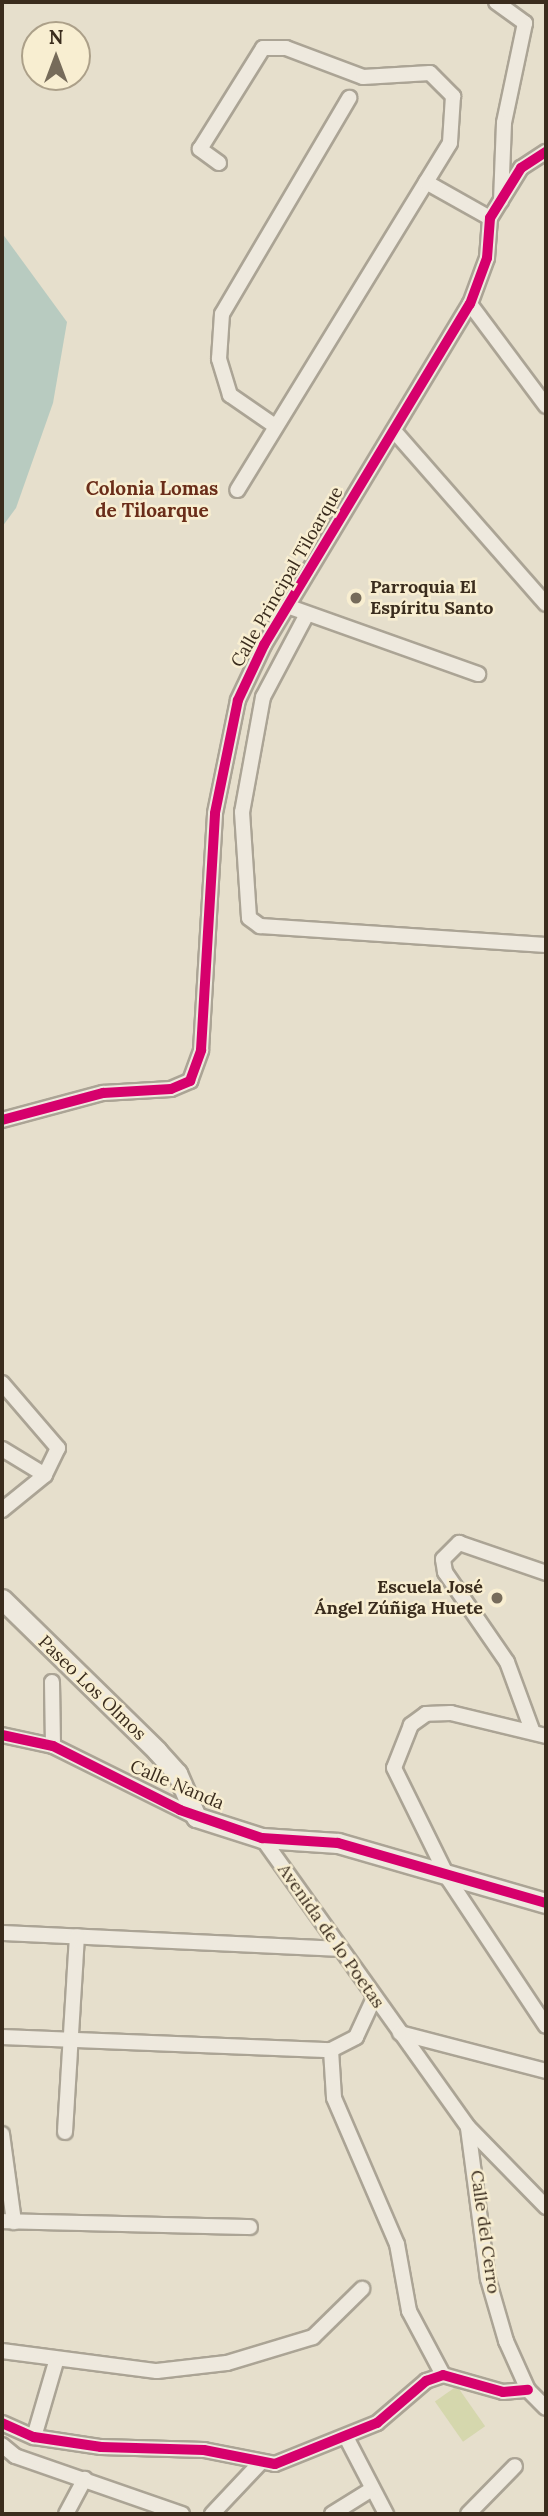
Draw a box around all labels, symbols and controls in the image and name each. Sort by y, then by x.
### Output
north arrow [21,21,91,91]
text: N [49,25,63,49]
district label: Colonia Lomas de Tiloarque [86,478,218,522]
street label: Calle Principal Tiloarque [226,483,348,671]
place label: Parroquia El Espíritu Santo [370,577,494,620]
marker: Parroquia El Espíritu Santo [348,590,364,606]
place label: Escuela José Ángel Zúñiga Huete [315,1577,483,1620]
marker: Escuela José Ángel Zúñiga Huete [489,1590,505,1606]
street label: Paseo Los Olmos [34,1631,150,1745]
street label: Calle Nanda [127,1756,227,1814]
street label: Avenida de lo Poetas [273,1860,389,2012]
street label: Calle del Cerro [466,2169,504,2295]

